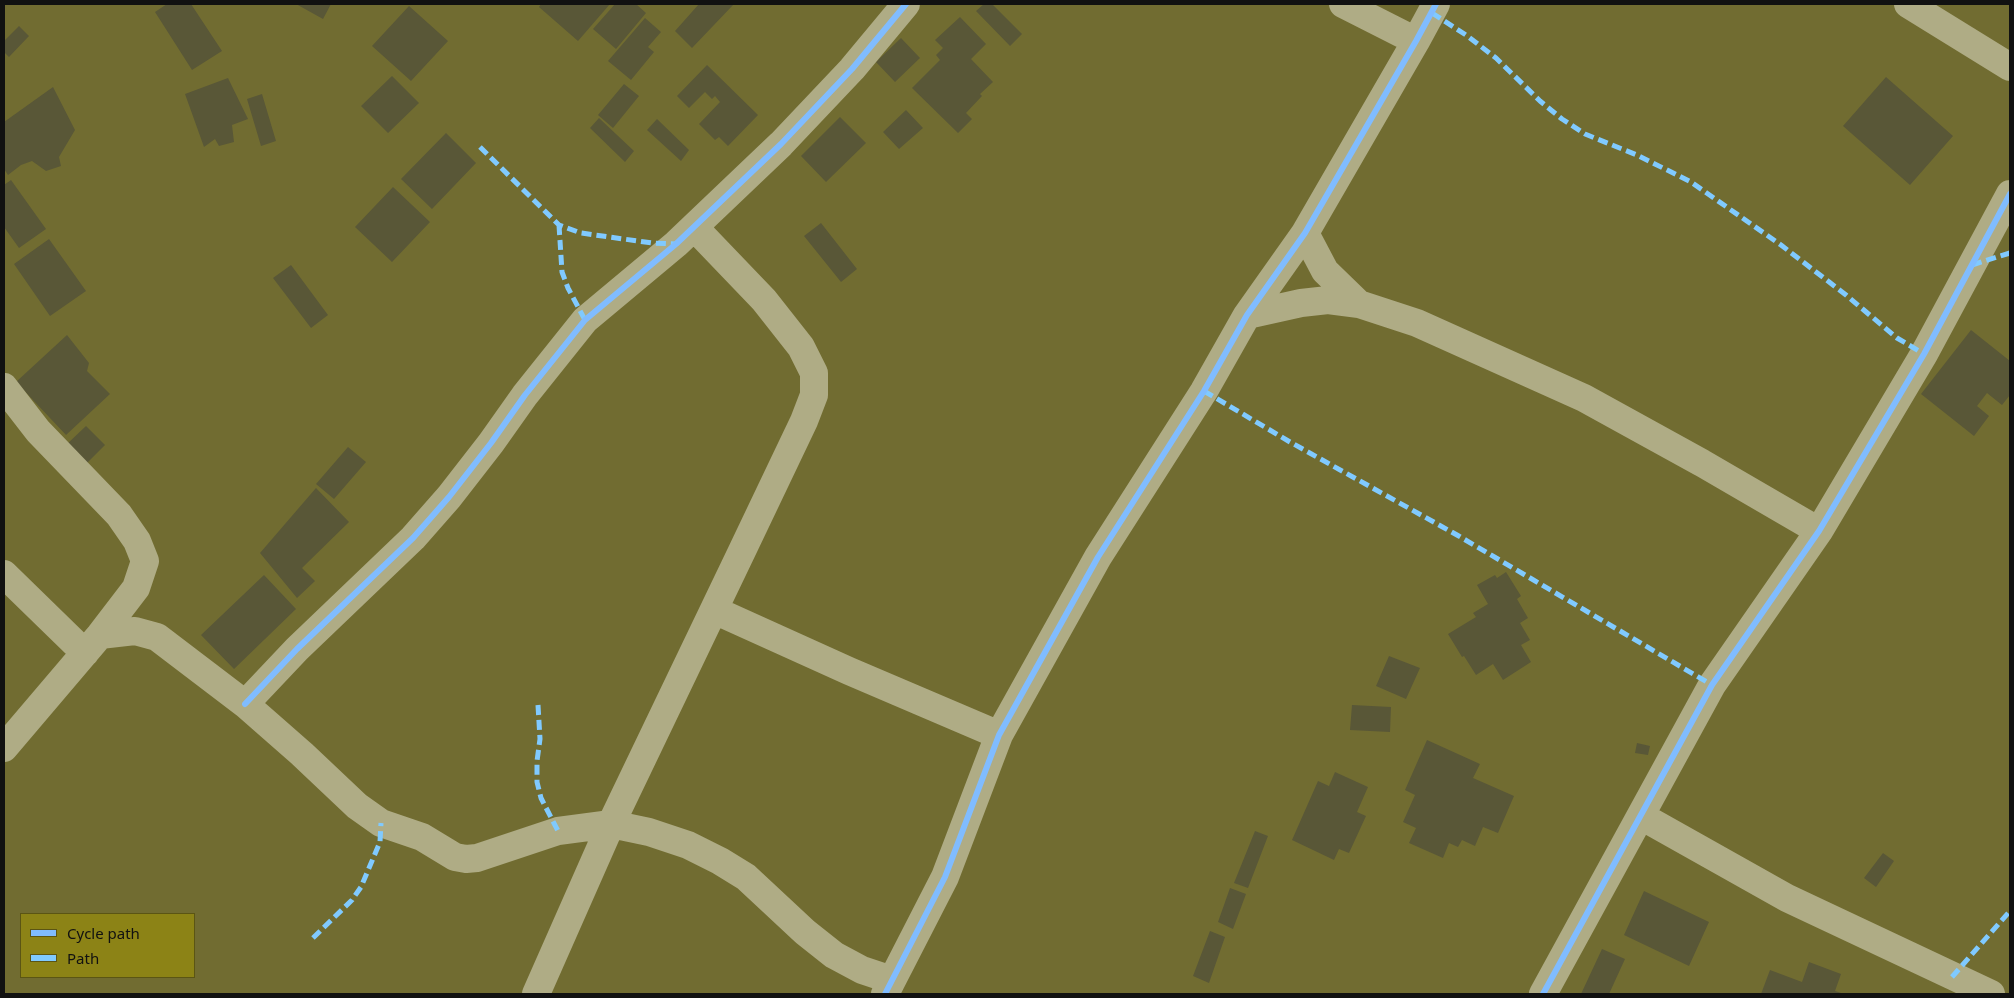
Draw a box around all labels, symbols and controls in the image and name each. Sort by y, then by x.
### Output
legend [20,913,195,978]
text: Cycle path [67,923,140,943]
text: Path [67,948,99,968]

